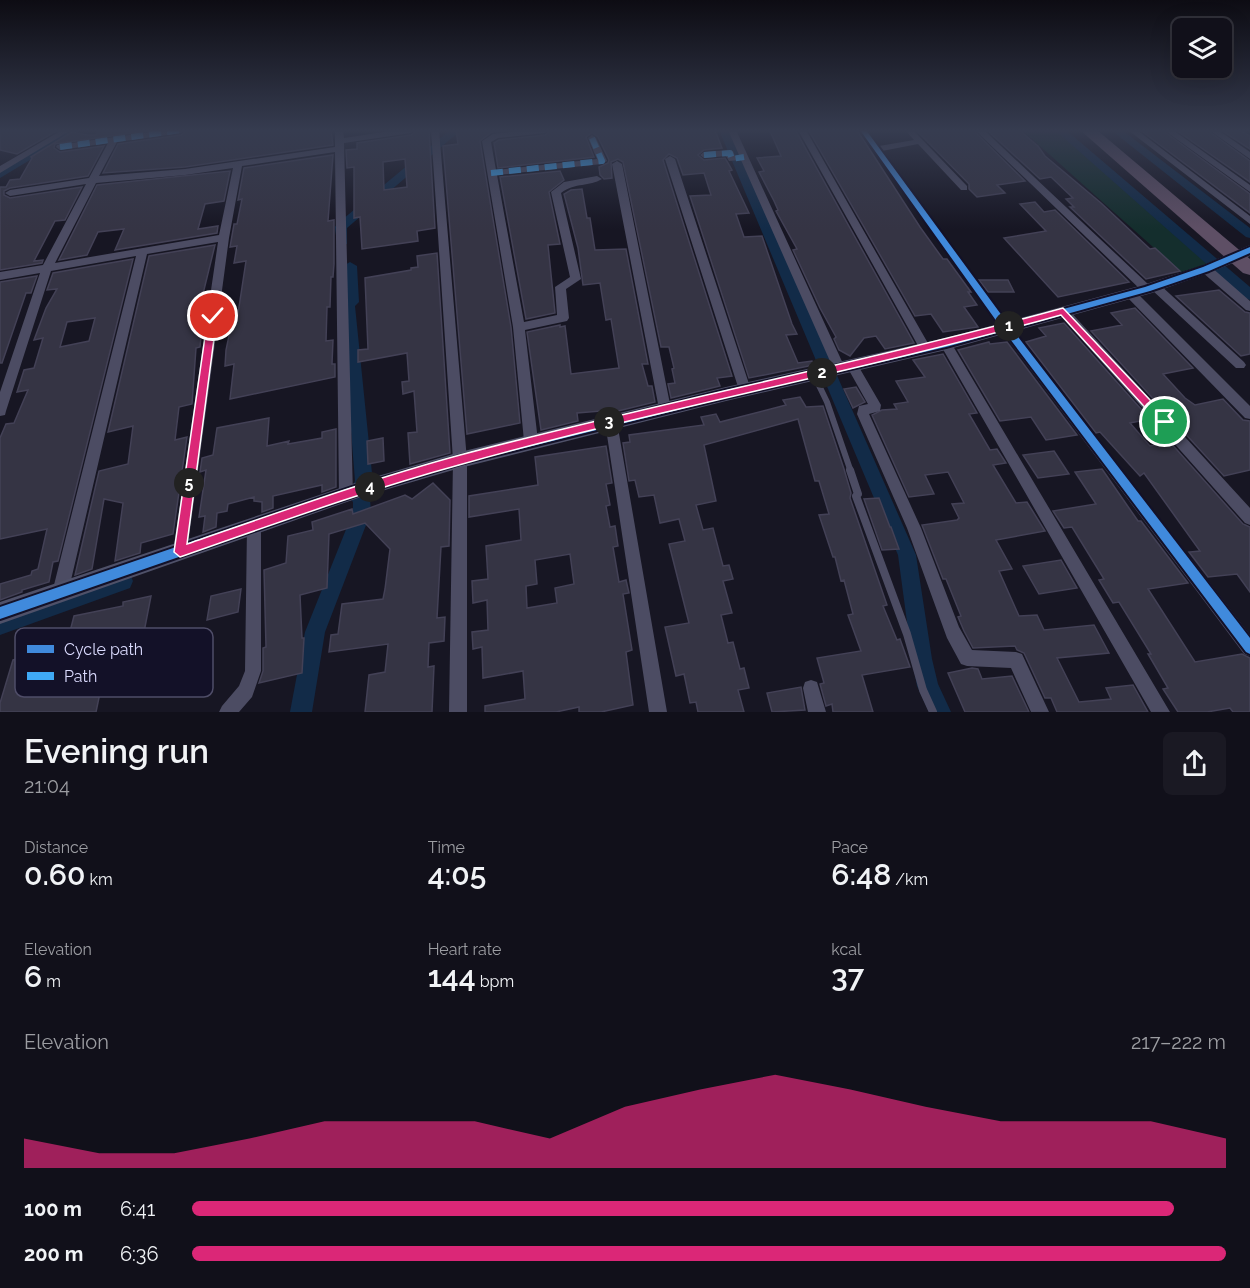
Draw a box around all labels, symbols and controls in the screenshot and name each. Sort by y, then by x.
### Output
map controls [1172,18,1232,78]
button: layers [1172,18,1232,78]
pin [187,290,238,341]
icon: check [196,299,229,332]
pin: 1 [994,311,1024,341]
text: 1 [1005,316,1013,335]
pin: 2 [807,358,837,388]
text: 2 [817,363,827,382]
pin [1139,396,1190,447]
icon: arrive [1148,405,1181,438]
pin: 3 [594,407,624,437]
text: 3 [605,412,613,431]
pin: 5 [174,468,204,498]
pin: 4 [355,472,385,502]
text: 5 [185,473,193,492]
text: 4 [365,477,375,496]
legend [15,628,213,697]
text: Cycle path [64,640,143,659]
text: Path [64,667,97,686]
text: Evening run [24,732,209,771]
button: share [1163,732,1226,795]
text: 21:04 [24,774,70,798]
text: Distance [24,838,88,857]
text: Time [428,838,465,857]
text: Pace [831,838,868,857]
text: 0.60 [24,857,85,892]
text: 4:05 [428,857,486,892]
text: 6:48 [831,857,891,892]
text: km [85,870,113,889]
text: /km [891,870,928,889]
text: Elevation [24,940,92,959]
text: Heart rate [428,940,501,959]
text: kcal [831,940,861,959]
text: 6 [24,959,42,994]
text: 144 [428,959,476,994]
text: 37 [831,959,864,994]
text: m [42,972,61,991]
text: bpm [476,972,514,991]
text: Elevation [24,1030,109,1054]
text: 217–222 m [1131,1030,1226,1054]
text: 100 m [24,1197,82,1221]
text: 6:41 [120,1197,155,1221]
text: 200 m [24,1242,83,1266]
text: 6:36 [120,1242,159,1266]

